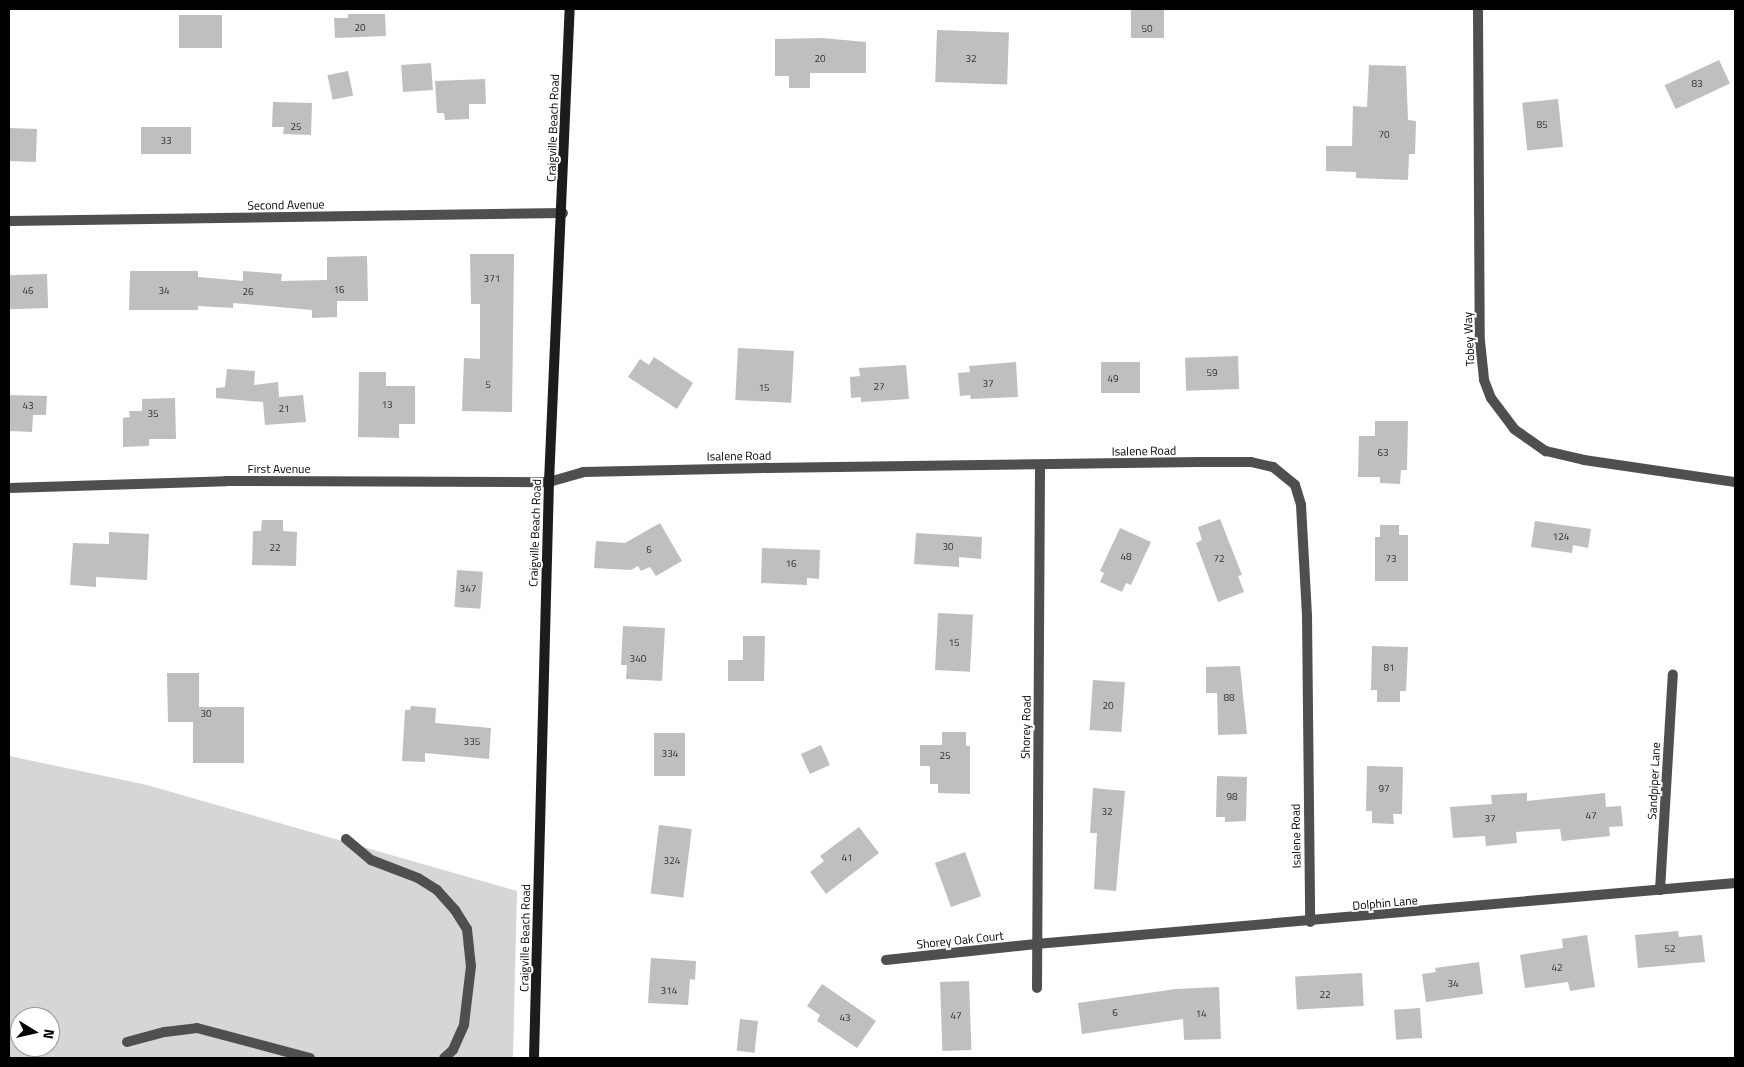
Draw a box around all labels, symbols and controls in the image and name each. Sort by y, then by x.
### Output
house number: 20 [354,22,366,34]
house number: 50 [1141,23,1153,35]
house number: 20 [814,53,826,65]
house number: 32 [965,53,977,65]
street label: Craigville Beach Road [544,74,562,182]
house number: 83 [1691,78,1703,90]
house number: 85 [1536,119,1548,131]
house number: 25 [290,121,302,133]
house number: 70 [1378,129,1390,141]
house number: 33 [160,135,172,147]
street label: Second Avenue [247,197,325,213]
house number: 371 [484,273,500,285]
house number: 16 [333,284,345,296]
house number: 46 [22,285,34,297]
house number: 34 [158,285,170,297]
house number: 26 [242,286,254,298]
street label: Tobey Way [1460,311,1478,367]
house number: 59 [1206,367,1218,379]
house number: 49 [1107,373,1119,385]
house number: 37 [982,378,994,390]
house number: 5 [485,379,491,391]
house number: 27 [873,381,885,393]
house number: 15 [758,382,770,394]
house number: 13 [381,399,393,411]
house number: 43 [22,400,34,412]
house number: 21 [278,403,290,415]
house number: 35 [147,408,159,420]
street label: Isalene Road [1112,443,1176,459]
house number: 63 [1377,447,1389,459]
street label: Isalene Road [707,448,771,464]
street label: First Avenue [247,462,311,476]
street label: Craigville Beach Road [526,479,544,587]
house number: 124 [1553,531,1569,543]
house number: 30 [942,541,954,553]
house number: 22 [269,542,281,554]
house number: 6 [646,544,652,556]
house number: 48 [1120,551,1132,563]
house number: 72 [1213,553,1225,565]
house number: 73 [1385,553,1397,565]
house number: 16 [785,558,797,570]
house number: 347 [460,583,476,595]
house number: 15 [948,637,960,649]
house number: 340 [630,653,646,665]
house number: 81 [1383,662,1395,674]
house number: 88 [1223,692,1235,704]
street label: Shorey Road [1018,695,1034,759]
house number: 20 [1102,700,1114,712]
house number: 30 [200,708,212,720]
house number: 335 [464,736,480,748]
street label: Sandpiper Lane [1645,742,1663,820]
house number: 334 [662,748,678,760]
house number: 25 [939,750,951,762]
house number: 97 [1378,783,1390,795]
house number: 98 [1226,791,1238,803]
street label: Isalene Road [1288,804,1304,868]
house number: 32 [1101,806,1113,818]
house number: 47 [1585,810,1597,822]
house number: 37 [1484,813,1496,825]
house number: 41 [841,852,853,864]
house number: 324 [664,855,680,867]
street label: Craigville Beach Road [517,884,533,992]
street label: Dolphin Lane [1352,893,1418,913]
street label: Shorey Oak Court [916,928,1004,952]
house number: 52 [1664,943,1676,955]
house number: 42 [1551,962,1563,974]
house number: 34 [1447,978,1459,990]
house number: 314 [661,985,677,997]
house number: 22 [1319,989,1331,1001]
north arrow [10,1007,60,1057]
house number: 6 [1112,1007,1118,1019]
house number: 14 [1195,1008,1207,1020]
house number: 47 [950,1010,962,1022]
house number: 43 [839,1012,851,1024]
text: N [38,1028,60,1041]

